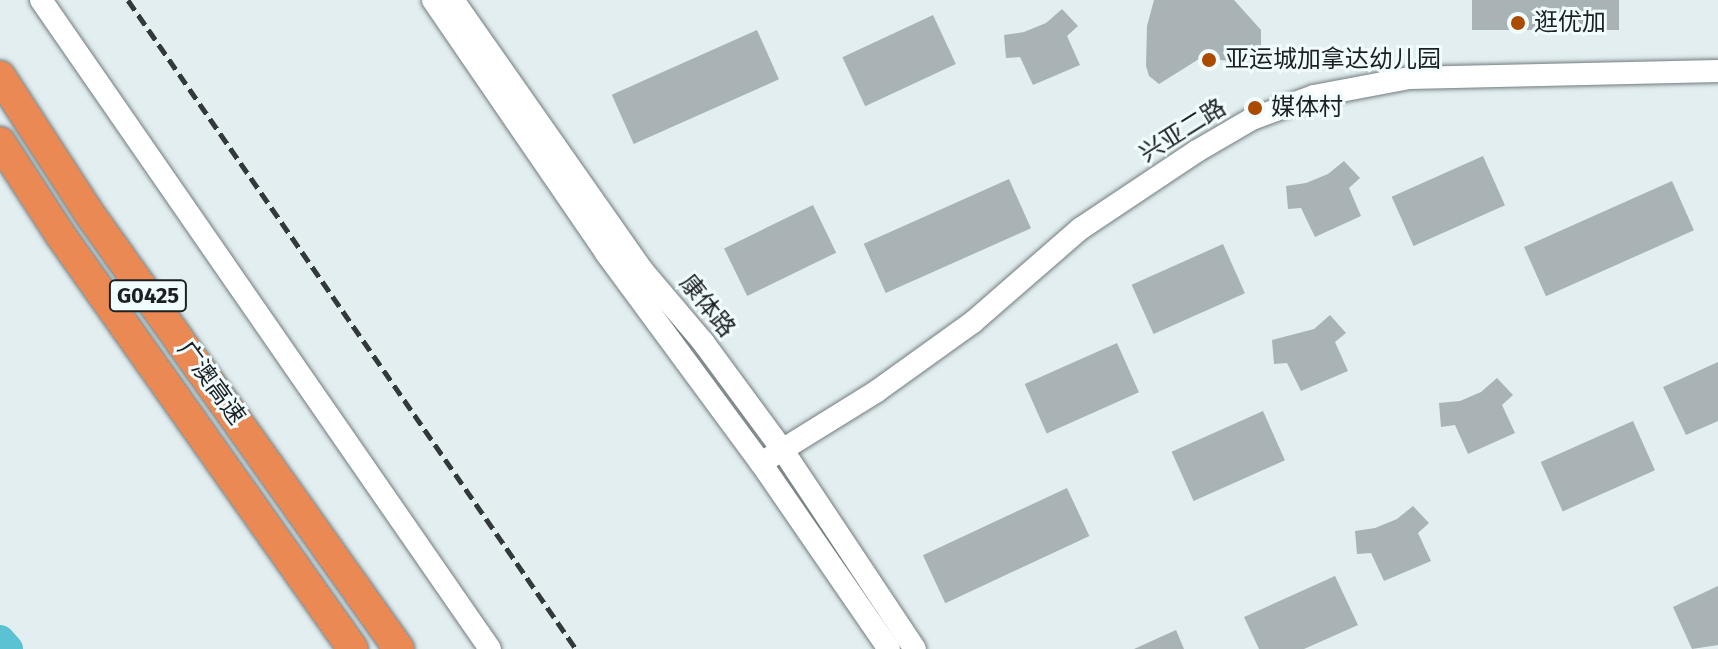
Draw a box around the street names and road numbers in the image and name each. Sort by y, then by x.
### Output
street label: 兴亚二路 [1135,93,1231,169]
street label: 康体路 [673,269,741,343]
road number: G0425 [108,278,188,314]
street label: 广澳高速 [171,336,251,430]

